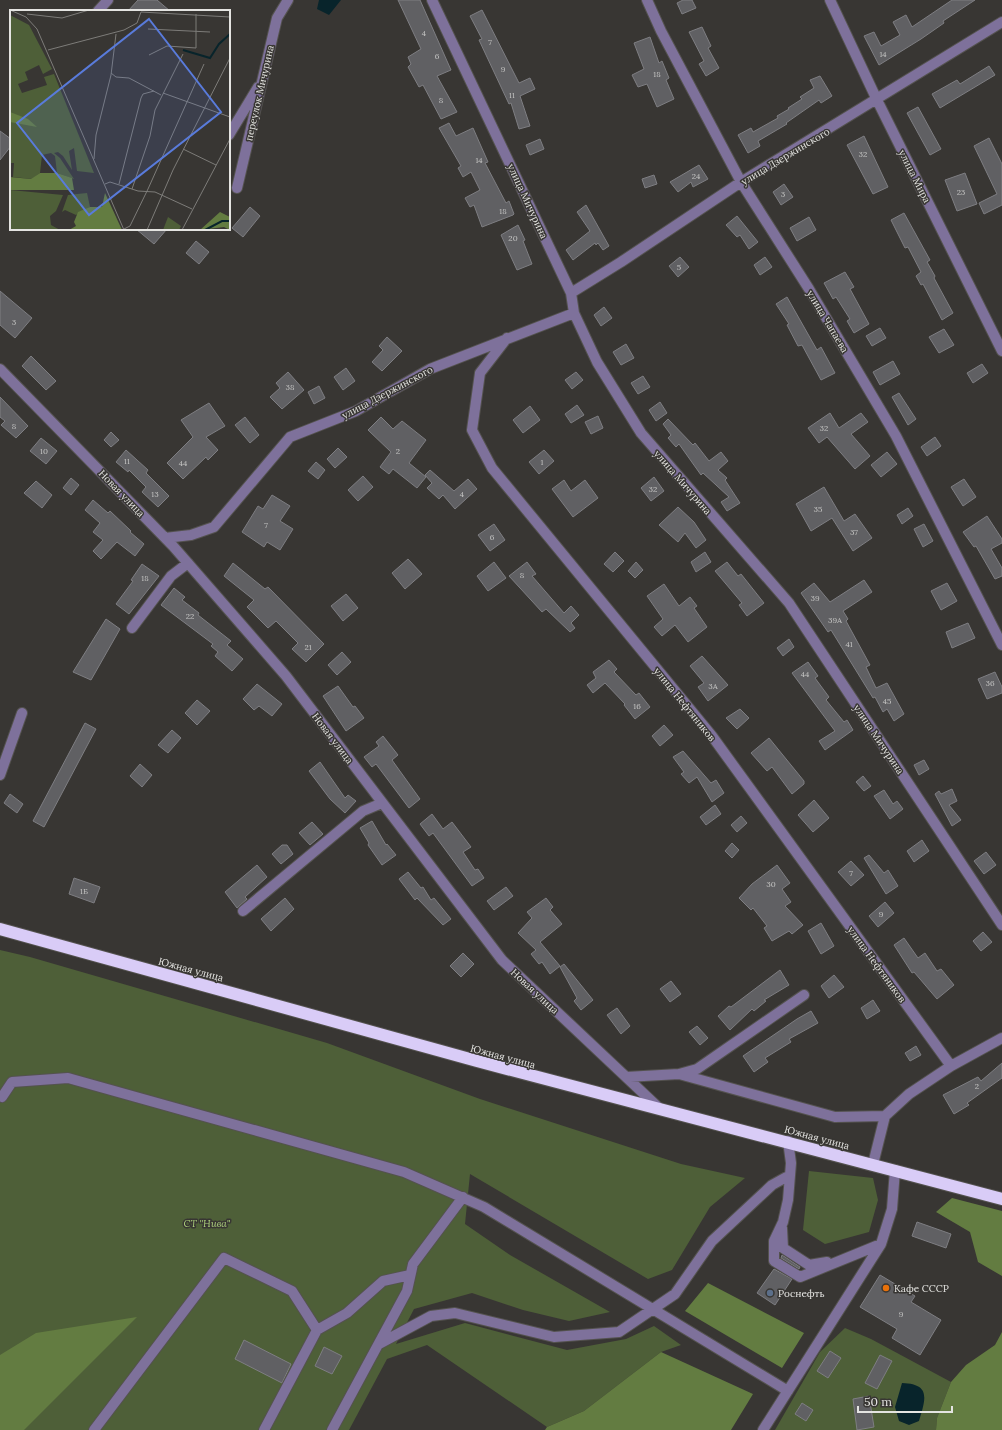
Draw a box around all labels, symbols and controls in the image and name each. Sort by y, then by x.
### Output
inset map [10,10,230,230]
house number: 4 [422,28,427,38]
house number: 7 [488,37,492,47]
street label: переулок Мичурина [242,44,277,142]
house number: 14 [879,49,887,59]
house number: 6 [435,51,440,61]
house number: 9 [501,64,506,74]
house number: 18 [653,69,661,79]
house number: 11 [509,90,515,100]
house number: 8 [439,95,444,105]
street label: улица Дзержинского [739,125,832,188]
street label: улица Мира [896,147,934,205]
house number: 32 [859,149,867,159]
house number: 14 [475,155,483,165]
street label: улица Мичурина [504,162,551,241]
house number: 24 [692,171,701,181]
house number: 23 [957,187,966,197]
house number: 3 [781,189,786,199]
house number: 18 [499,206,507,216]
house number: 20 [508,233,518,243]
house number: 5 [677,262,681,272]
street label: улица Чапаева [804,288,851,355]
house number: 3 [12,317,17,327]
street label: улица Дзержинского [339,363,435,422]
house number: 38 [286,382,295,392]
house number: 8 [12,421,17,431]
house number: 32 [820,423,828,433]
house number: 10 [40,446,48,456]
house number: 2 [396,446,400,456]
street label: улица Мичурина [651,447,714,517]
house number: 11 [124,456,130,466]
house number: 1 [541,457,544,467]
house number: 44 [179,458,188,468]
street label: Новая улица [96,467,147,520]
house number: 32 [649,484,657,494]
house number: 13 [151,489,159,499]
house number: 4 [460,489,465,499]
house number: 35 [814,504,822,514]
house number: 7 [264,520,268,530]
house number: 37 [850,527,858,537]
house number: 6 [490,532,495,542]
house number: 8 [520,570,525,580]
house number: 18 [141,573,149,583]
house number: 39 [810,593,820,603]
house number: 22 [186,611,194,621]
house number: 39А [828,615,843,625]
house number: 41 [845,639,853,649]
house number: 21 [304,642,312,652]
street label: улица Нефтяников [651,665,718,744]
house number: 44 [801,669,810,679]
house number: 36 [985,678,995,688]
house number: 3А [708,681,719,691]
house number: 45 [883,696,891,706]
house number: 16 [633,701,641,711]
street label: улица Мичурина [850,702,907,777]
street label: Новая улица [309,710,356,766]
house number: 7 [849,868,853,878]
house number: 30 [766,879,776,889]
house number: 1Б [80,886,88,896]
house number: 9 [879,909,884,919]
street label: улица Нефтяников [844,924,909,1005]
street label: Южная улица [157,955,225,984]
street label: Новая улица [508,966,561,1017]
street label: Южная улица [469,1042,537,1071]
house number: 2 [975,1081,979,1091]
street label: Южная улица [783,1123,851,1152]
park label: СТ "Нива" [184,1217,231,1230]
place label: Кафе СССР [894,1282,949,1295]
marker: Кафе СССР [881,1283,891,1293]
place label: Роснефть [778,1287,825,1300]
marker: Роснефть [765,1288,775,1298]
house number: 9 [899,1309,904,1319]
scale bar [858,1388,952,1414]
text: 50 m [864,1394,892,1409]

